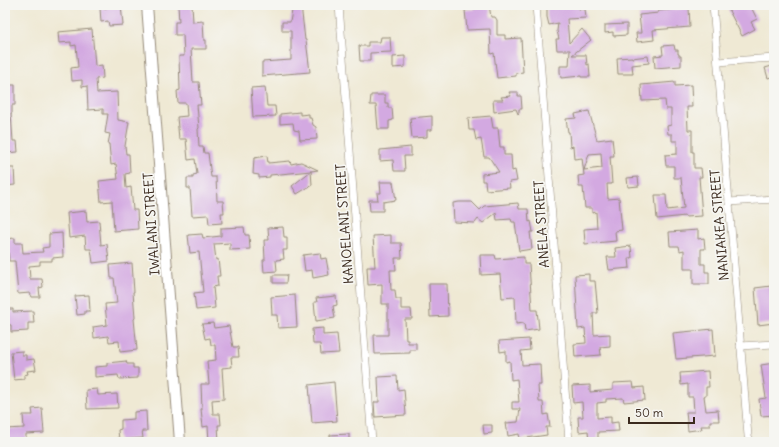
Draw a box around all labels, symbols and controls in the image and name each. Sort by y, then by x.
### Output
street label: KANOELANI STREET [332,163,357,285]
street label: NANIAKEA STREET [706,168,733,281]
street label: IWALANI STREET [139,172,164,276]
street label: ANELA STREET [530,179,553,268]
scale bar [629,399,694,425]
text: 50 m [635,405,664,420]

